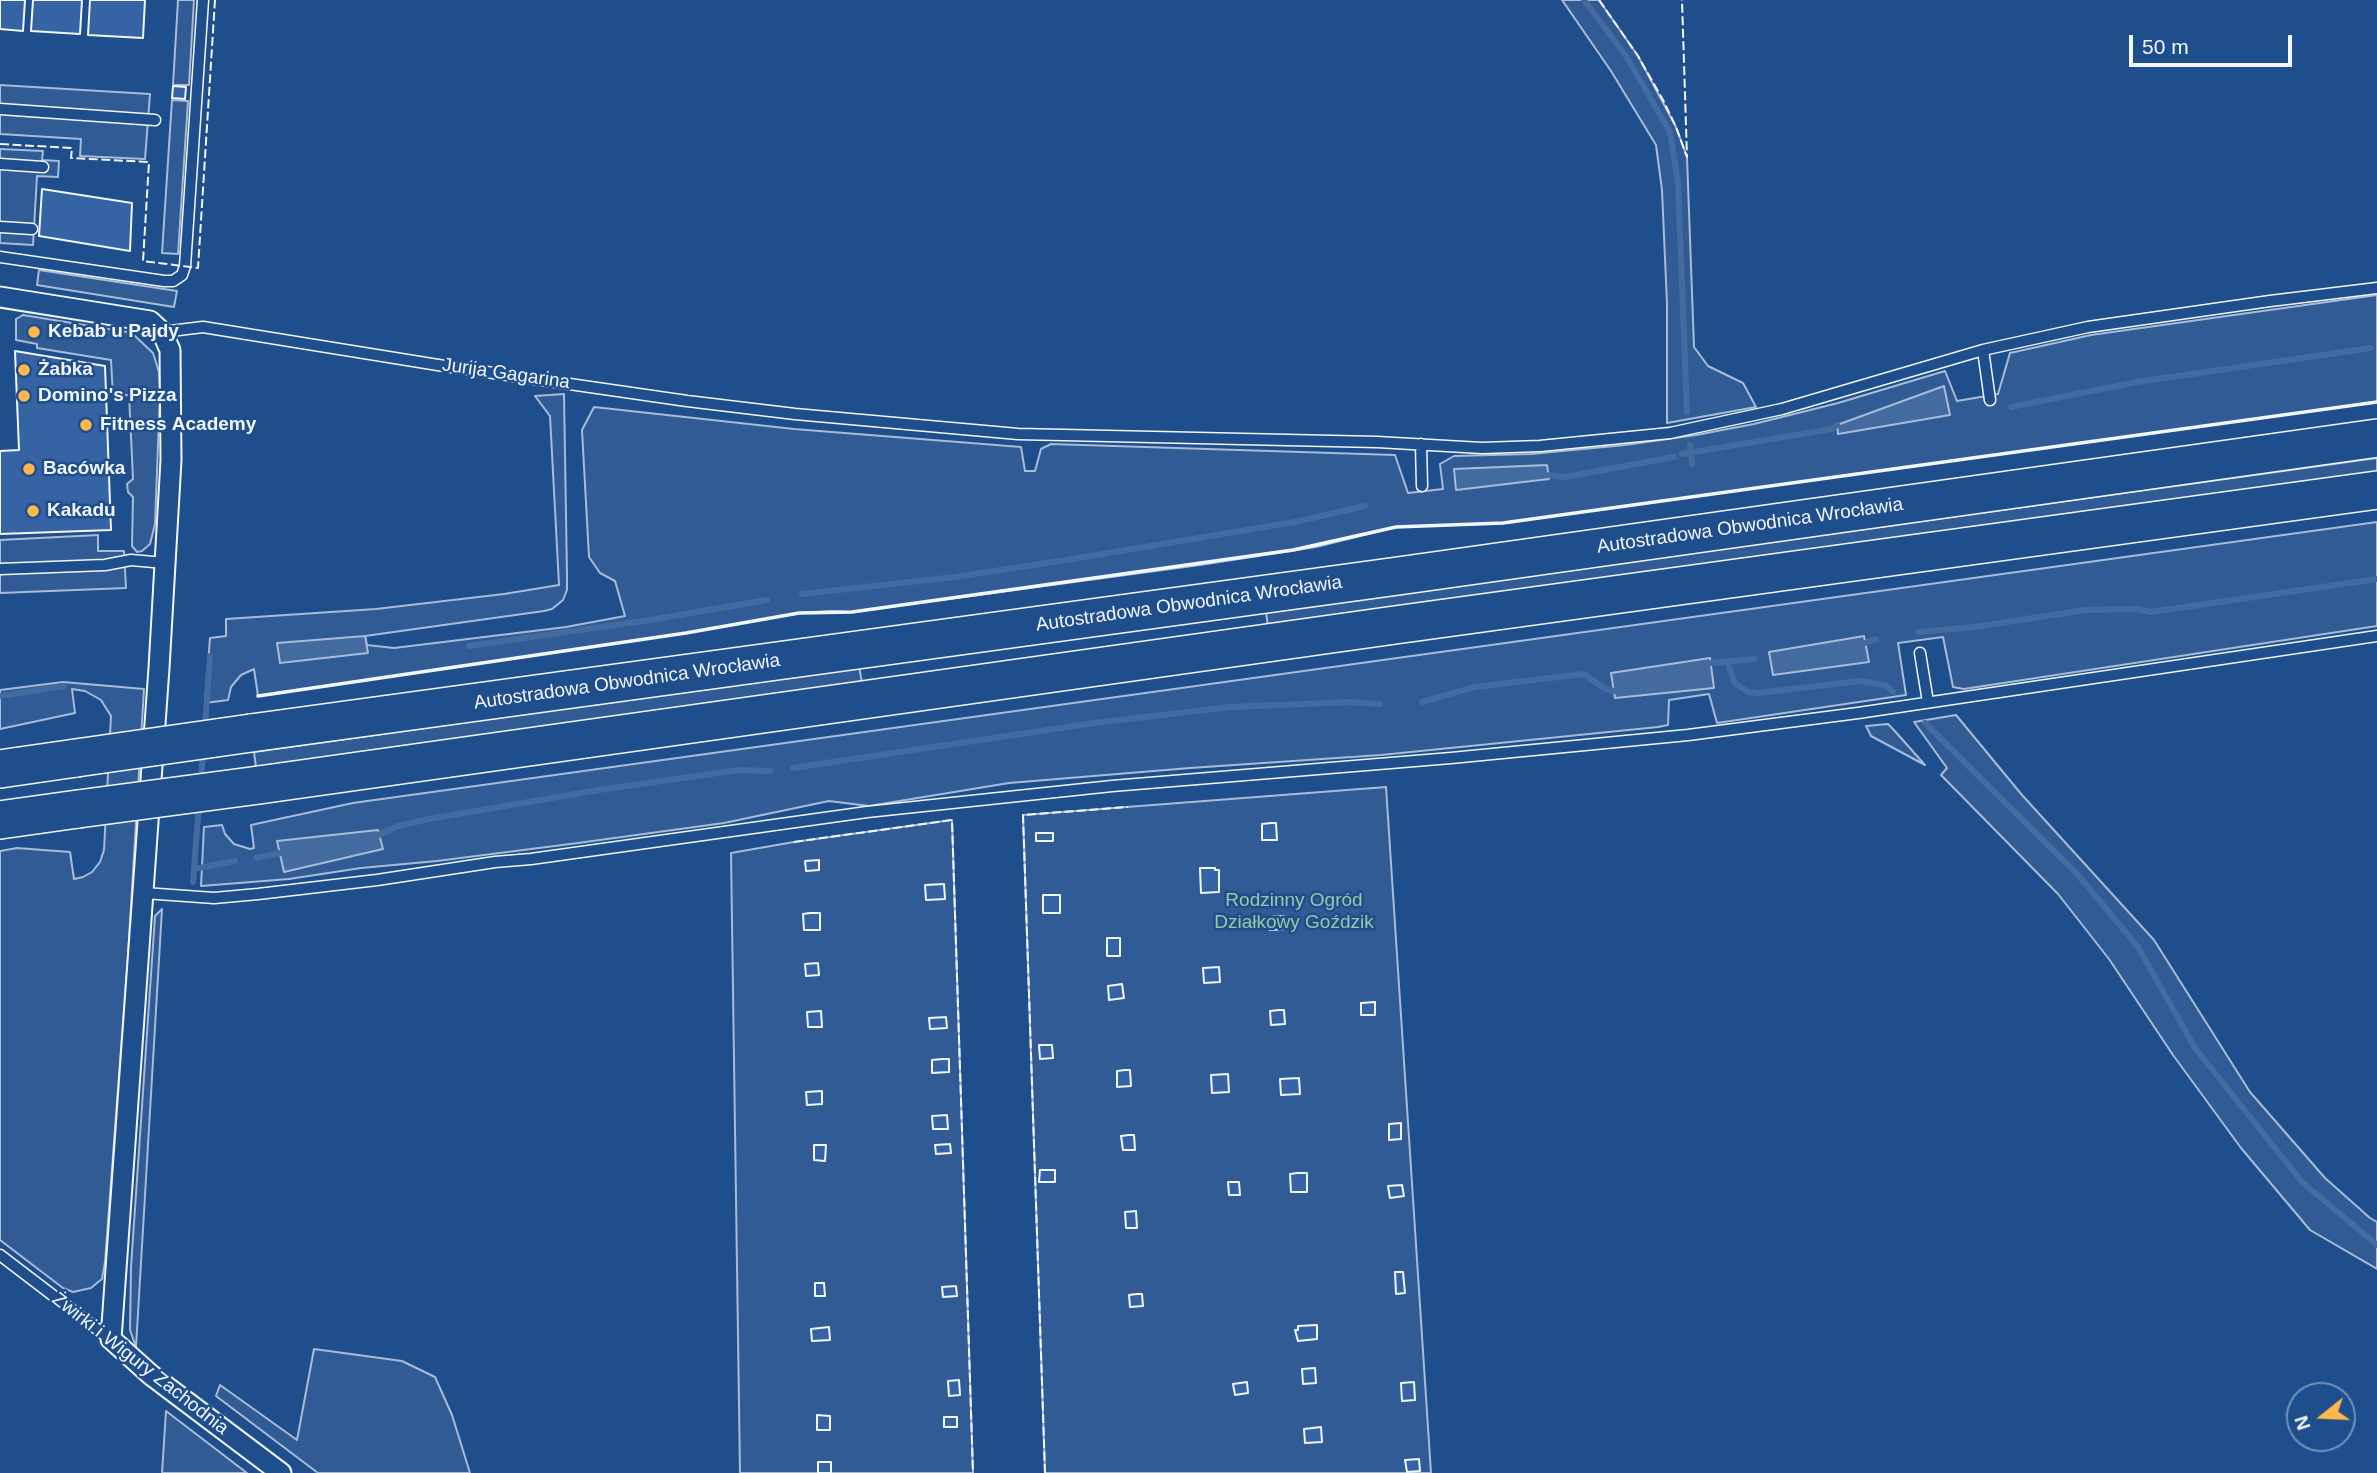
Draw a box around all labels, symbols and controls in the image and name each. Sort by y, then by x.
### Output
scale bar [2132,21,2295,65]
text: 50 m [2142,35,2189,58]
place label: Kebab u Pajdy [48,321,179,343]
marker: Kebab u Pajdy [26,324,42,340]
street label: Jurija Gagarina [441,354,571,394]
place label: Żabka [38,359,93,381]
marker: Żabka [16,362,32,378]
place label: Domino's Pizza [38,385,177,407]
marker: Domino's Pizza [16,388,32,404]
place label: Fitness Academy [100,414,256,436]
marker: Fitness Academy [78,417,94,433]
place label: Bacówka [43,458,125,480]
marker: Bacówka [21,461,37,477]
street label: Autostradowa Obwodnica Wrocławia [1595,493,1905,559]
place label: Kakadu [47,500,116,522]
marker: Kakadu [25,503,41,519]
street label: Autostradowa Obwodnica Wrocławia [1034,571,1344,637]
street label: Autostradowa Obwodnica Wrocławia [472,649,782,715]
park label: Rodzinny Ogród Działkowy Goździk [1214,890,1374,934]
street label: Żwirki i Wigury Zachodnia [47,1288,233,1440]
north arrow [2286,1382,2356,1452]
text: N [2290,1413,2315,1433]

